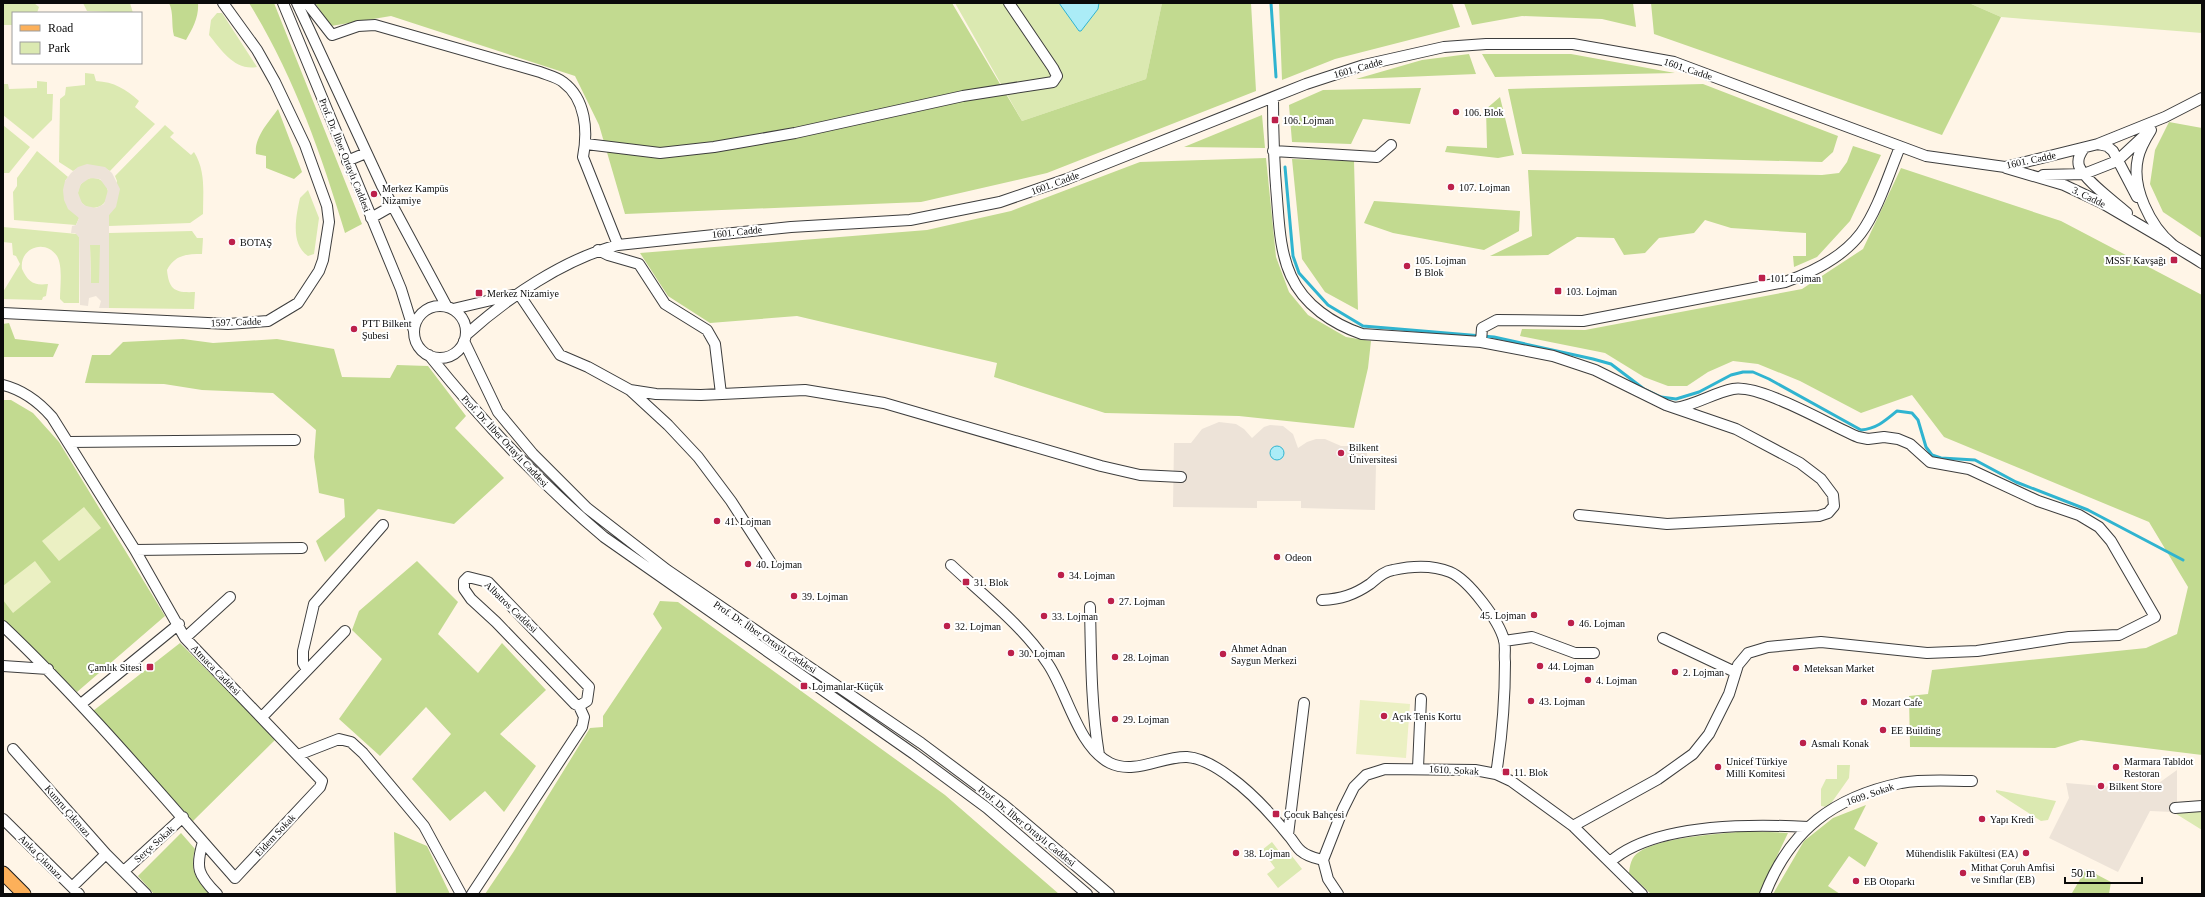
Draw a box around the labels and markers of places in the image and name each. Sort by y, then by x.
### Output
marker: 106. Blok [1451,107,1461,117]
place label: 106. Blok [1464,107,1503,118]
marker: 106. Lojman [1270,115,1280,125]
place label: 106. Lojman [1283,115,1334,126]
marker: 107. Lojman [1446,182,1456,192]
place label: 107. Lojman [1459,182,1510,193]
place label: Merkez Kampüs Nizamiye [382,183,448,206]
marker: Merkez Kampüs Nizamiye [369,189,379,199]
marker: BOTAŞ [227,237,237,247]
place label: BOTAŞ [240,237,272,248]
place label: 105. Lojman B Blok [1415,255,1466,278]
place label: MSSF Kavşağı [2105,255,2166,266]
marker: MSSF Kavşağı [2169,255,2179,265]
marker: 105. Lojman B Blok [1402,261,1412,271]
marker: 101. Lojman [1757,273,1767,283]
place label: 101. Lojman [1770,273,1821,284]
marker: 103. Lojman [1553,286,1563,296]
place label: 103. Lojman [1566,286,1617,297]
marker: Merkez Nizamiye [474,288,484,298]
place label: Merkez Nizamiye [487,288,559,299]
place label: PTT Bilkent Şubesi [362,318,412,341]
marker: PTT Bilkent Şubesi [349,324,359,334]
place label: Bilkent Üniversitesi [1349,442,1398,465]
marker: Bilkent Üniversitesi [1336,448,1346,458]
marker: 41. Lojman [712,516,722,526]
place label: 41. Lojman [725,516,771,527]
marker: Odeon [1272,552,1282,562]
place label: Odeon [1285,552,1312,563]
marker: 40. Lojman [743,559,753,569]
place label: 40. Lojman [756,559,802,570]
marker: 34. Lojman [1056,570,1066,580]
place label: 34. Lojman [1069,570,1115,581]
marker: 31. Blok [961,577,971,587]
place label: 31. Blok [974,577,1008,588]
marker: 39. Lojman [789,591,799,601]
place label: 39. Lojman [802,591,848,602]
marker: 27. Lojman [1106,596,1116,606]
place label: 27. Lojman [1119,596,1165,607]
place label: 45. Lojman [1480,610,1526,621]
marker: 45. Lojman [1529,610,1539,620]
marker: 33. Lojman [1039,611,1049,621]
place label: 33. Lojman [1052,611,1098,622]
marker: 46. Lojman [1566,618,1576,628]
place label: 46. Lojman [1579,618,1625,629]
marker: 32. Lojman [942,621,952,631]
place label: 32. Lojman [955,621,1001,632]
place label: Ahmet Adnan Saygun Merkezi [1231,643,1297,666]
marker: 30. Lojman [1006,648,1016,658]
place label: 30. Lojman [1019,648,1065,659]
marker: Ahmet Adnan Saygun Merkezi [1218,649,1228,659]
marker: 28. Lojman [1110,652,1120,662]
place label: 28. Lojman [1123,652,1169,663]
marker: 44. Lojman [1535,661,1545,671]
place label: 44. Lojman [1548,661,1594,672]
place label: Çamlık Sitesi [88,662,142,673]
marker: Çamlık Sitesi [145,662,155,672]
marker: Meteksan Market [1791,663,1801,673]
place label: Meteksan Market [1804,663,1874,674]
marker: 2. Lojman [1670,667,1680,677]
place label: 2. Lojman [1683,667,1724,678]
marker: 4. Lojman [1583,675,1593,685]
place label: 4. Lojman [1596,675,1637,686]
marker: Lojmanlar-Küçük [799,681,809,691]
place label: Lojmanlar-Küçük [812,681,883,692]
marker: 43. Lojman [1526,696,1536,706]
place label: 43. Lojman [1539,696,1585,707]
marker: Mozart Cafe [1859,697,1869,707]
place label: Mozart Cafe [1872,697,1923,708]
marker: Açık Tenis Kortu [1379,711,1389,721]
place label: Açık Tenis Kortu [1392,711,1461,722]
marker: 29. Lojman [1110,714,1120,724]
place label: 29. Lojman [1123,714,1169,725]
marker: EE Building [1878,725,1888,735]
place label: EE Building [1891,725,1941,736]
marker: Asmalı Konak [1798,738,1808,748]
place label: Asmalı Konak [1811,738,1869,749]
place label: Unicef Türkiye Milli Komitesi [1726,756,1788,779]
place label: Marmara Tabldot Restoran [2124,756,2194,779]
marker: Unicef Türkiye Milli Komitesi [1713,762,1723,772]
marker: Marmara Tabldot Restoran [2111,762,2121,772]
marker: 11. Blok [1501,767,1511,777]
place label: 11. Blok [1514,767,1548,778]
marker: Bilkent Store [2096,781,2106,791]
place label: Bilkent Store [2109,781,2163,792]
marker: Çocuk Bahçesi [1271,809,1281,819]
place label: Çocuk Bahçesi [1284,809,1344,820]
marker: Yapı Kredi [1977,814,1987,824]
place label: Yapı Kredi [1990,814,2034,825]
marker: 38. Lojman [1231,848,1241,858]
place label: 38. Lojman [1244,848,1290,859]
place label: Mühendislik Fakültesi (EA) [1906,848,2018,860]
marker: Mühendislik Fakültesi (EA) [2021,848,2031,858]
place label: Mithat Çoruh Amfisi ve Sınıflar (EB) [1971,862,2055,886]
marker: Mithat Çoruh Amfisi ve Sınıflar (EB) [1958,868,1968,878]
marker: EB Otoparkı [1851,876,1861,886]
place label: EB Otoparkı [1864,876,1915,887]

